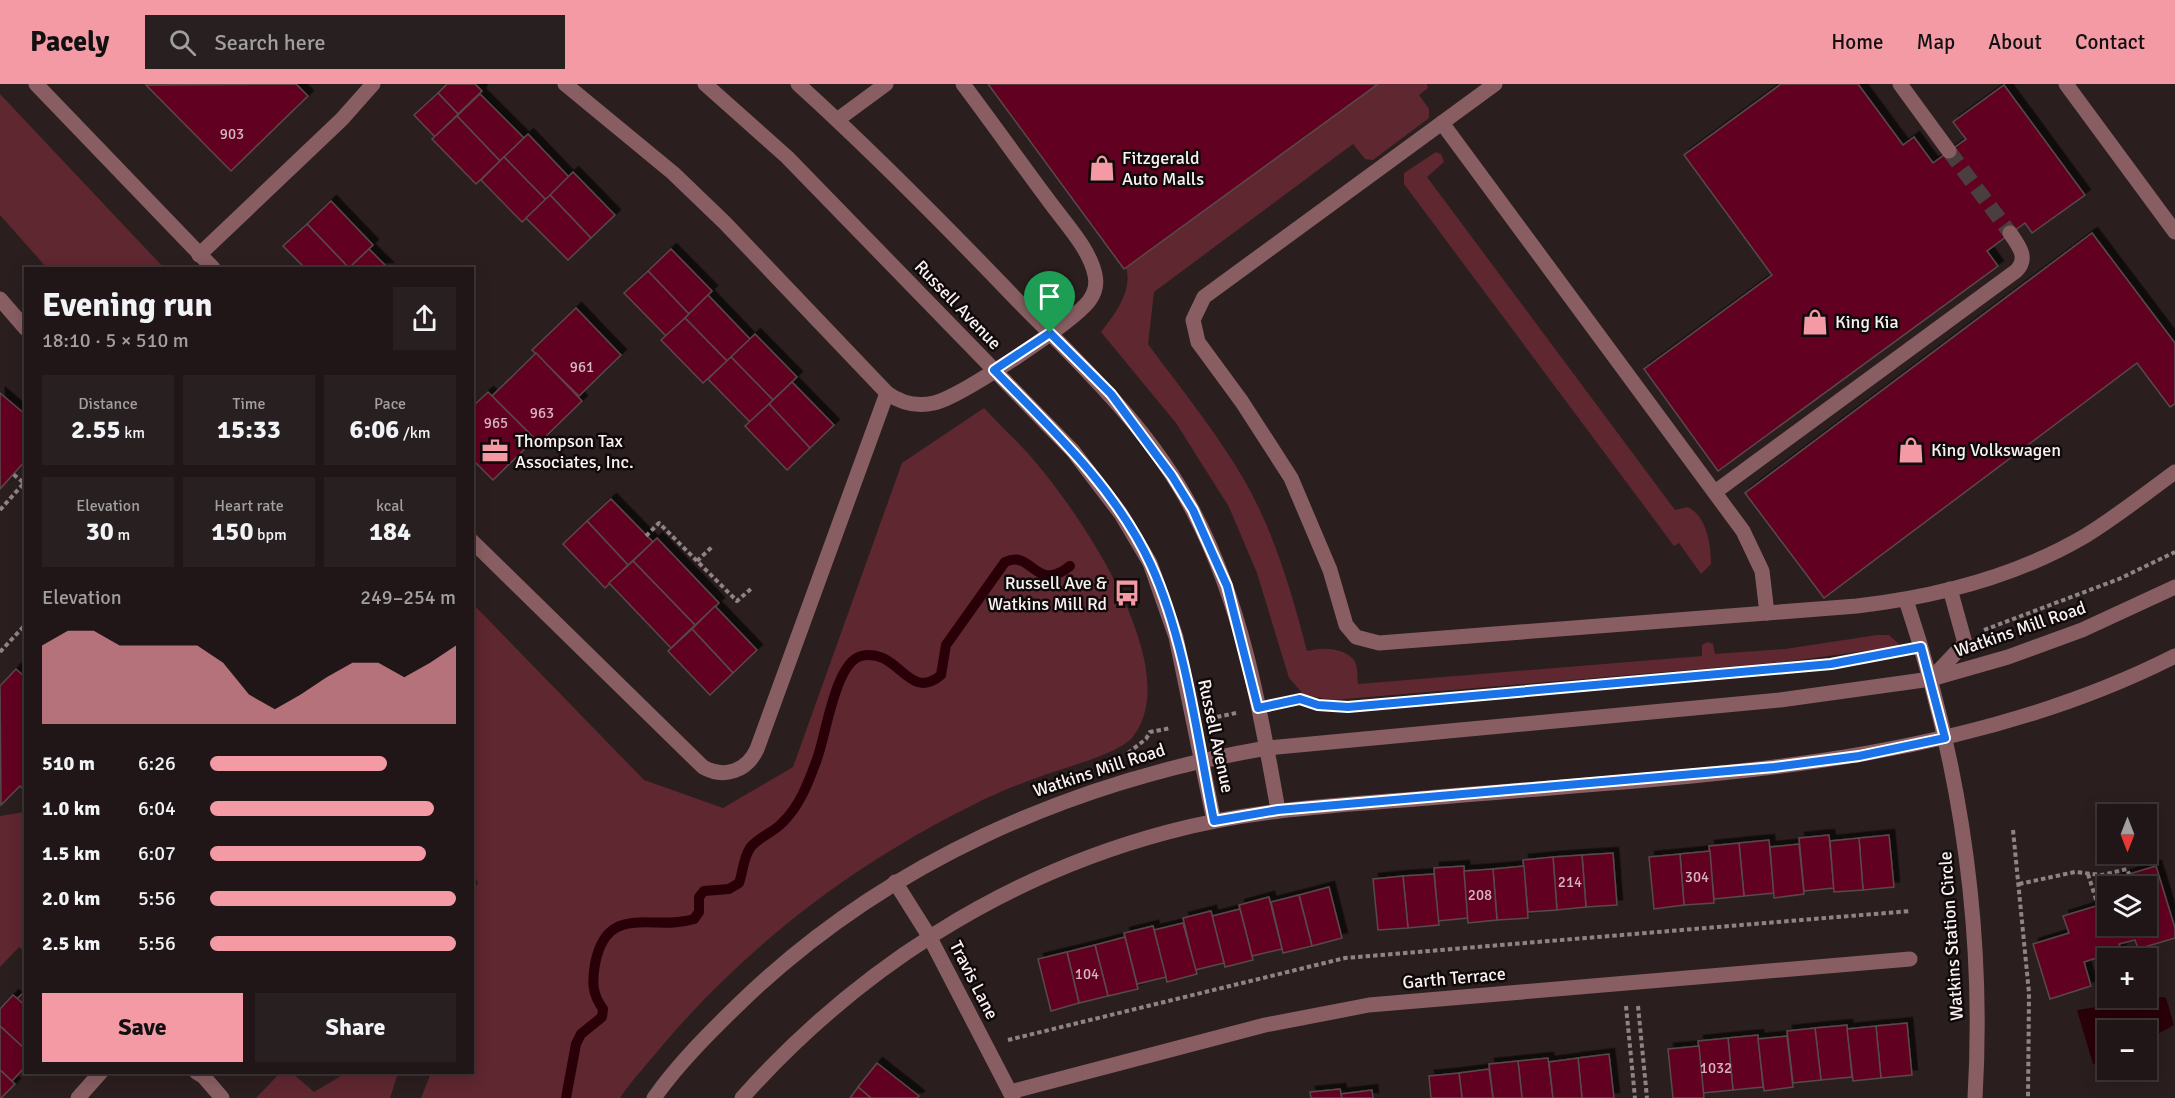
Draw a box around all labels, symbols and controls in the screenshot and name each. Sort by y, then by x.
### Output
search box [145,15,565,69]
text: Pacely [30,25,109,59]
icon: search [166,26,199,59]
text: Search here [214,29,325,56]
text: Home [1831,29,1884,55]
text: Map [1917,29,1955,55]
text: About [1988,29,2042,55]
text: Contact [2075,29,2145,55]
house number: 903 [220,125,244,143]
place label: Fitzgerald Auto Malls [1122,147,1204,190]
shop icon: Fitzgerald Auto Malls [1087,153,1117,183]
street label: Russell Avenue [910,256,1006,354]
pin [1024,271,1075,333]
icon: arrive [1033,280,1066,313]
text: Evening run [42,285,212,326]
button: share [393,287,456,350]
shop icon: King Kia [1800,307,1830,337]
place label: King Kia [1835,311,1899,333]
text: 18:10 · 5 × 510 m [42,328,189,353]
house number: 961 [570,358,594,376]
text: Distance [78,394,138,414]
text: Time [233,394,265,414]
text: Pace [374,394,406,414]
house number: 963 [530,404,554,422]
text: 2.55 [71,414,121,446]
text: 15:33 [217,414,281,446]
text: 6:06 [350,414,399,446]
house number: 965 [484,414,508,432]
text: km [121,423,145,443]
text: /km [399,423,430,443]
place label: Thompson Tax Associates, Inc. [515,430,634,473]
shop icon: King Volkswagen [1896,435,1926,465]
office icon: Thompson Tax Associates, Inc. [480,436,510,466]
place label: King Volkswagen [1931,439,2061,461]
text: Elevation [76,496,140,516]
text: Heart rate [214,496,284,516]
text: kcal [376,496,404,516]
text: 30 [86,516,114,548]
text: 150 [211,516,253,548]
text: 184 [369,516,411,548]
text: m [114,525,130,545]
text: bpm [253,525,287,545]
place label: Russell Ave & Watkins Mill Rd [988,572,1107,615]
bus stop icon: Russell Ave & Watkins Mill Rd [1112,578,1142,608]
text: Elevation [42,585,122,610]
text: 249–254 m [360,585,456,610]
street label: Watkins Mill Road [1951,596,2089,662]
street label: Russell Avenue [1193,677,1239,795]
street label: Watkins Mill Road [1030,738,1168,802]
text: 510 m [42,751,95,776]
text: 6:26 [138,751,176,776]
text: 1.0 km [42,796,100,821]
text: 6:04 [138,796,176,821]
north arrow [2097,804,2157,864]
map controls [2097,804,2157,1080]
text: 1.5 km [42,841,100,866]
text: 6:07 [138,841,176,866]
street label: Watkins Station Circle [1934,851,1968,1021]
house number: 304 [1685,868,1709,886]
house number: 214 [1558,873,1582,891]
button: layers [2097,876,2157,936]
text: 2.0 km [42,886,100,911]
text: 5:56 [138,886,176,911]
house number: 208 [1468,886,1492,904]
text: 2.5 km [42,931,100,956]
text: 5:56 [138,931,176,956]
street label: Travis Lane [945,937,1003,1023]
button: + [2097,948,2157,1008]
street label: Garth Terrace [1401,963,1507,993]
house number: 104 [1075,965,1099,983]
button: Save [42,993,243,1062]
button: Share [255,993,456,1062]
button: − [2097,1020,2157,1080]
house number: 1032 [1700,1059,1732,1077]

